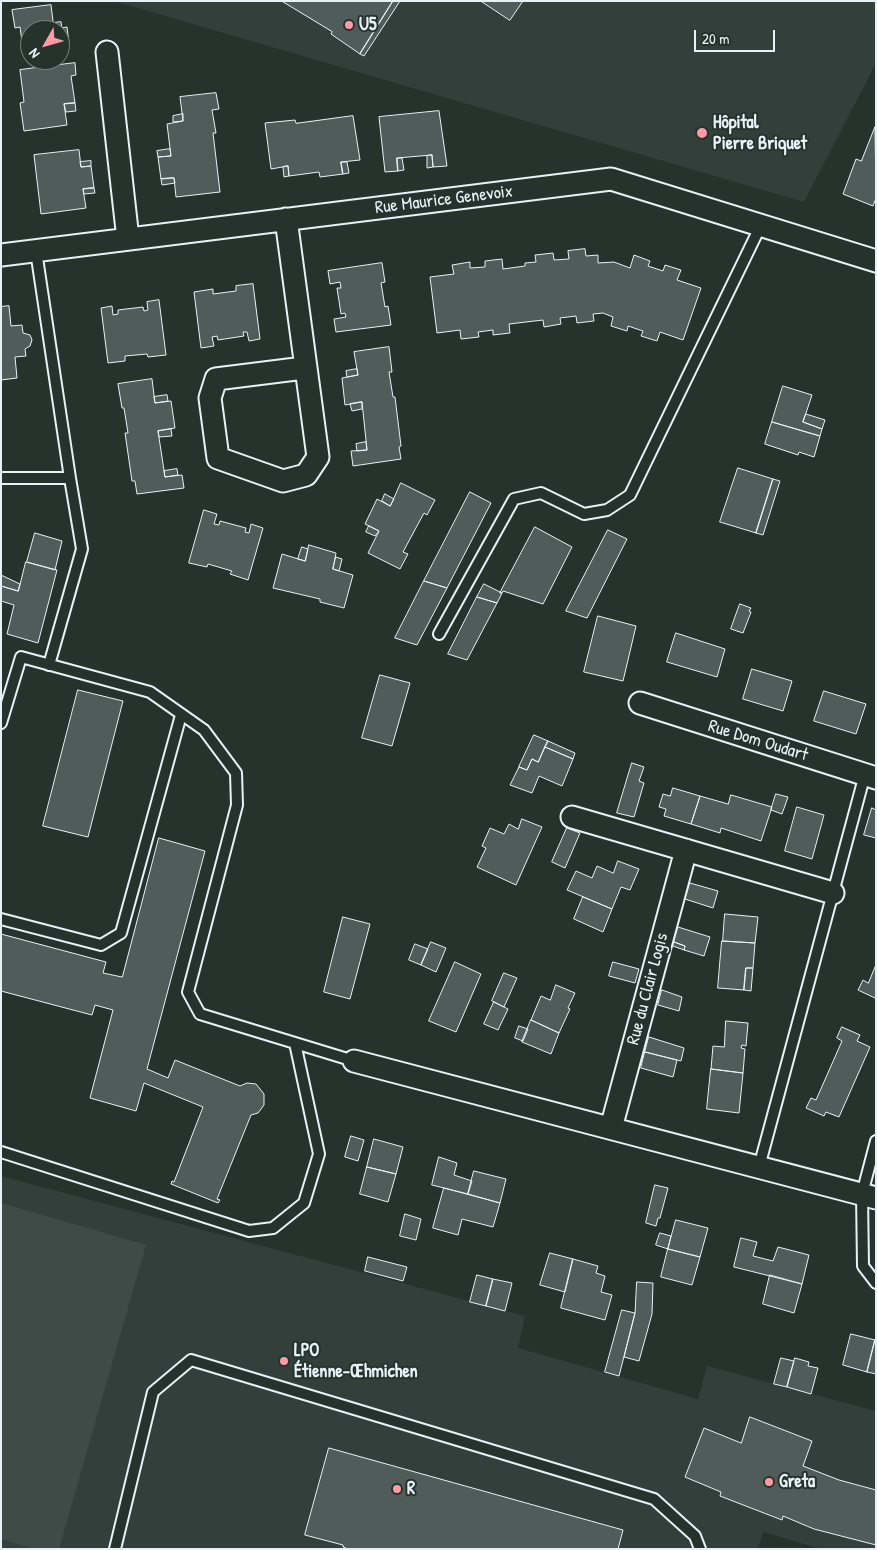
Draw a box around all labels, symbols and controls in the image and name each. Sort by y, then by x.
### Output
place label: U5 [359,14,377,36]
marker: U5 [343,19,355,31]
north arrow [20,20,70,70]
scale bar [697,20,778,52]
text: 20 m [702,28,729,49]
text: N [24,45,43,63]
place label: Hôpital Pierre Briquet [713,112,807,154]
marker: Hôpital Pierre Briquet [695,126,709,140]
street label: Rue Maurice Genevoix [374,181,514,219]
street label: Rue Dom Oudart [705,716,811,766]
street label: Rue du Clair Logis [623,931,673,1047]
place label: LPO Étienne-Œhmichen [294,1340,418,1382]
marker: LPO Étienne-Œhmichen [278,1355,290,1367]
place label: Greta [779,1471,815,1493]
marker: Greta [763,1476,775,1488]
place label: R [407,1478,415,1500]
marker: R [391,1483,403,1495]

